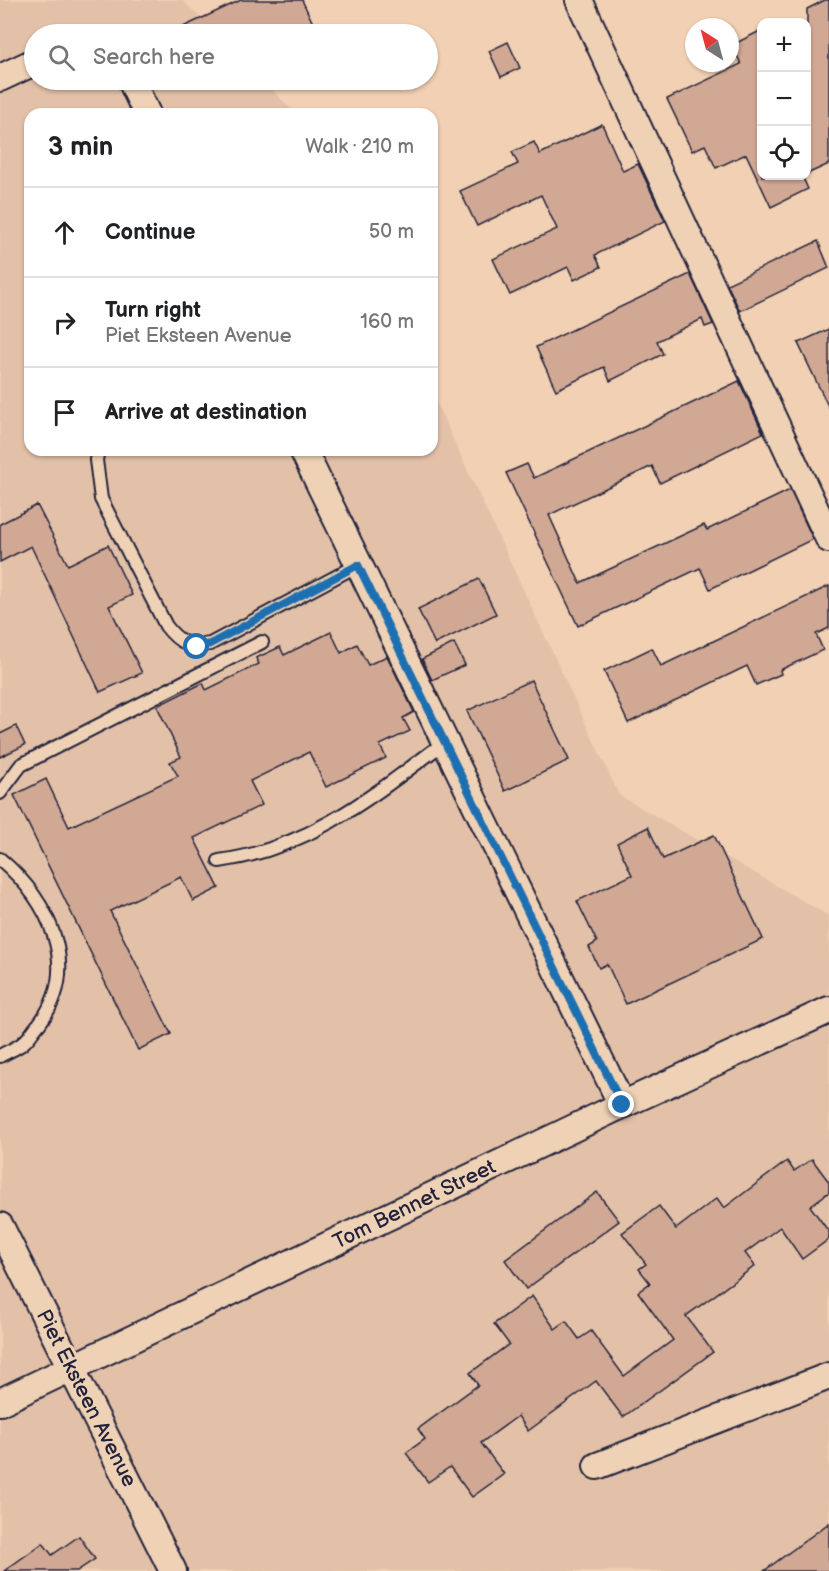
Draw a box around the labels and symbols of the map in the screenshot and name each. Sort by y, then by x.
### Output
north arrow [685,18,739,72]
route start [183,633,209,659]
route end [608,1091,634,1117]
street label: Tom Bennet Street [329,1154,500,1255]
street label: Piet Eksteen Avenue [31,1305,142,1491]

